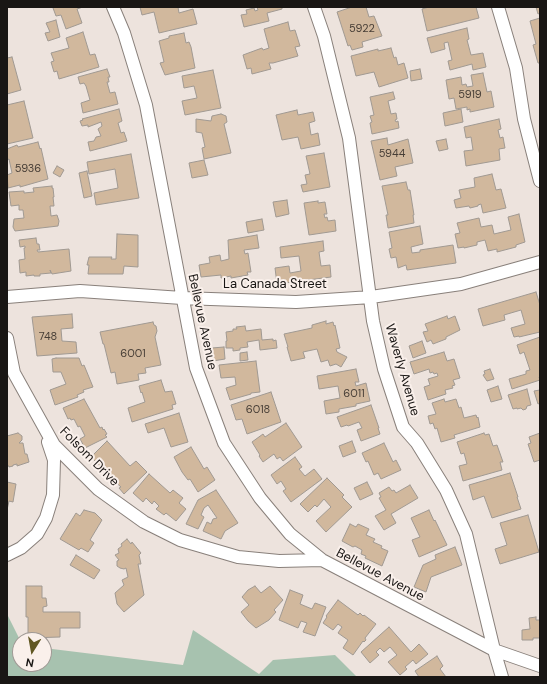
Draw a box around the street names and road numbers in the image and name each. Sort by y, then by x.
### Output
street label: Bellevue Avenue [184,273,220,371]
street label: La Canada Street [223,277,327,293]
street label: Waverly Avenue [381,322,423,418]
street label: Folsom Drive [56,424,122,490]
street label: Bellevue Avenue [333,545,427,605]

